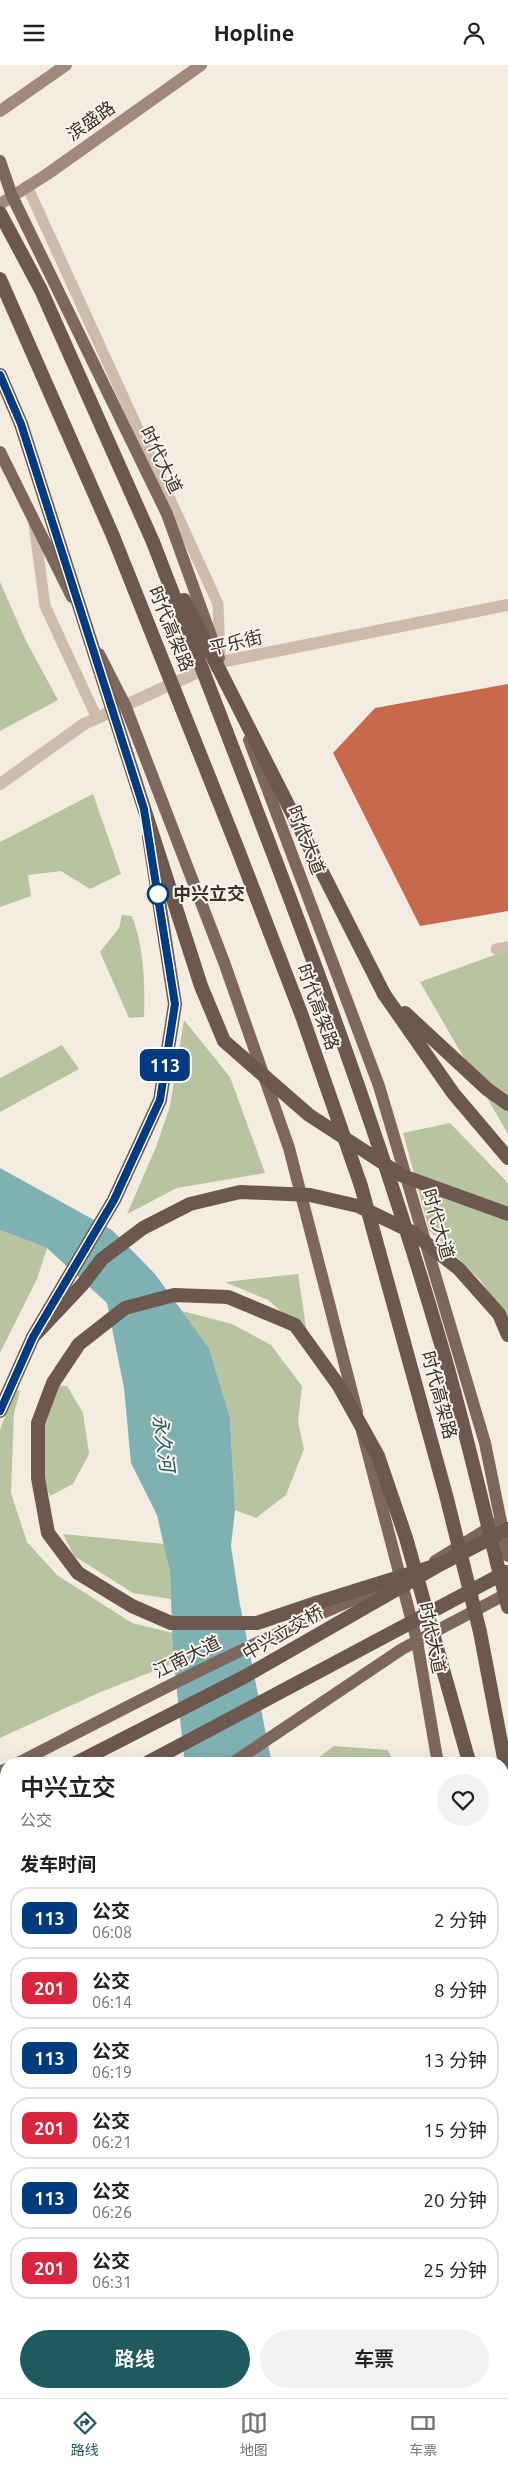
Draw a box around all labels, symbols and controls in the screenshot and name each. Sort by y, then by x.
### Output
icon: menu [20,19,48,47]
icon: person [460,19,488,47]
text: Hopline [214,20,294,45]
street label: 滨盛路 [63,97,118,144]
street label: 时代大道 [137,423,187,496]
street label: 时代高架路 [146,583,198,674]
street label: 平乐街 [207,626,264,658]
street label: 时代大道 [285,802,329,877]
marker: 中兴立交 [147,883,169,905]
place label: 中兴立交 [173,883,245,903]
street label: 时代高架路 [294,961,344,1052]
line badge: 113 [136,1049,194,1081]
text: 113 [150,1055,180,1075]
street label: 时代大道 [419,1186,458,1261]
street label: 时代高架路 [419,1349,461,1441]
water label: 永久河 [149,1413,179,1477]
street label: 时代大道 [416,1600,450,1675]
street label: 中兴立交桥 [239,1601,326,1663]
street label: 江南大道 [150,1631,223,1681]
text: 中兴立交 [20,1774,116,1801]
button: heart [437,1774,489,1826]
text: 公交 [20,1811,52,1829]
text: 发车时间 [20,1853,96,1875]
text: 公交 [92,1900,130,1922]
text: 113 [34,1908,65,1928]
text: 2 分钟 [434,1909,487,1931]
text: 06:08 [92,1923,132,1941]
text: 公交 [92,1970,130,1992]
text: 201 [34,1978,65,1998]
text: 8 分钟 [434,1979,487,2001]
text: 06:14 [92,1993,132,2011]
text: 公交 [92,2040,130,2062]
text: 113 [34,2048,65,2068]
text: 13 分钟 [423,2049,487,2071]
text: 06:19 [92,2063,132,2081]
text: 公交 [92,2110,130,2132]
text: 201 [34,2118,65,2138]
text: 15 分钟 [423,2119,487,2141]
text: 06:21 [92,2133,132,2151]
text: 公交 [92,2180,130,2202]
text: 113 [34,2188,65,2208]
text: 20 分钟 [423,2189,487,2211]
text: 06:26 [92,2203,132,2221]
text: 公交 [92,2250,130,2272]
text: 201 [34,2258,65,2278]
text: 25 分钟 [423,2259,487,2281]
text: 06:31 [92,2273,132,2291]
button: 路线 [20,2330,250,2388]
button: 车票 [260,2330,489,2388]
tab: 路线 [71,2409,99,2459]
tab: 地图 [240,2409,268,2459]
tab: 车票 [409,2409,437,2459]

